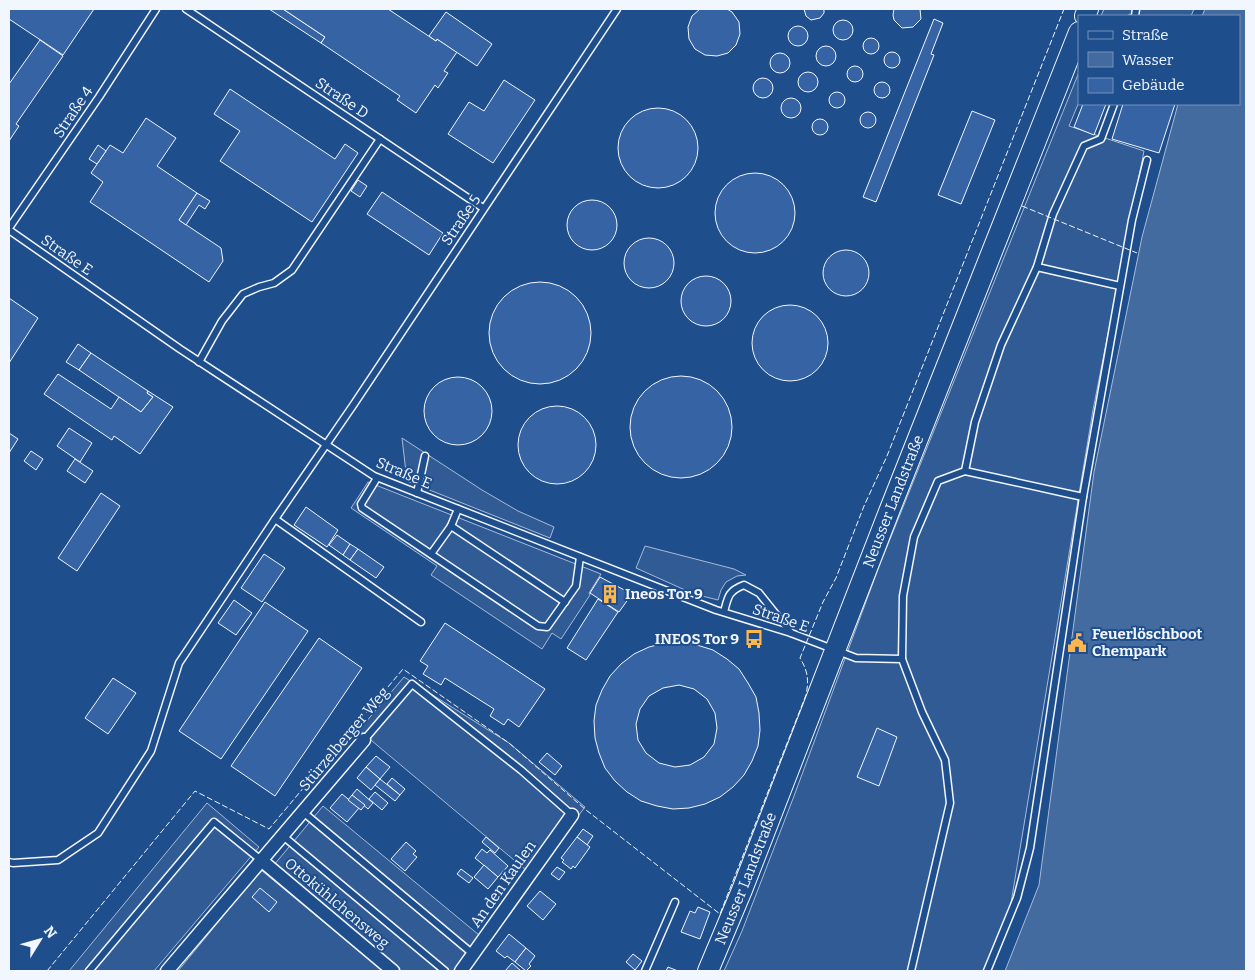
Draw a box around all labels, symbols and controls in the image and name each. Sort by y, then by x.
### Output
legend [1078,15,1240,105]
text: Straße [1122,26,1168,44]
text: Wasser [1122,51,1174,69]
street label: Straße D [312,74,372,122]
text: Gebäude [1122,76,1185,94]
street label: Straße 4 [49,83,97,141]
street label: Straße 5 [437,191,485,249]
street label: Straße E [38,231,96,279]
street label: Neusser Landstraße [859,432,927,570]
street label: Straße E [373,453,435,493]
building icon: Ineos Tor 9 [599,583,621,605]
place label: Ineos Tor 9 [625,585,703,603]
street label: Straße E [750,600,812,636]
place label: Feuerlöschboot Chempark [1092,625,1203,660]
bus stop icon: INEOS Tor 9 [743,628,765,650]
place label: INEOS Tor 9 [655,630,739,648]
public building icon: Feuerlöschboot Chempark [1066,632,1088,654]
street label: Stürzelberger Weg [295,683,393,795]
street label: Neusser Landstraße [711,810,780,947]
street label: An den Kaulen [466,837,540,931]
street label: Ottokühlchensweg [281,854,393,952]
north arrow [15,915,65,965]
text: N [40,923,60,942]

